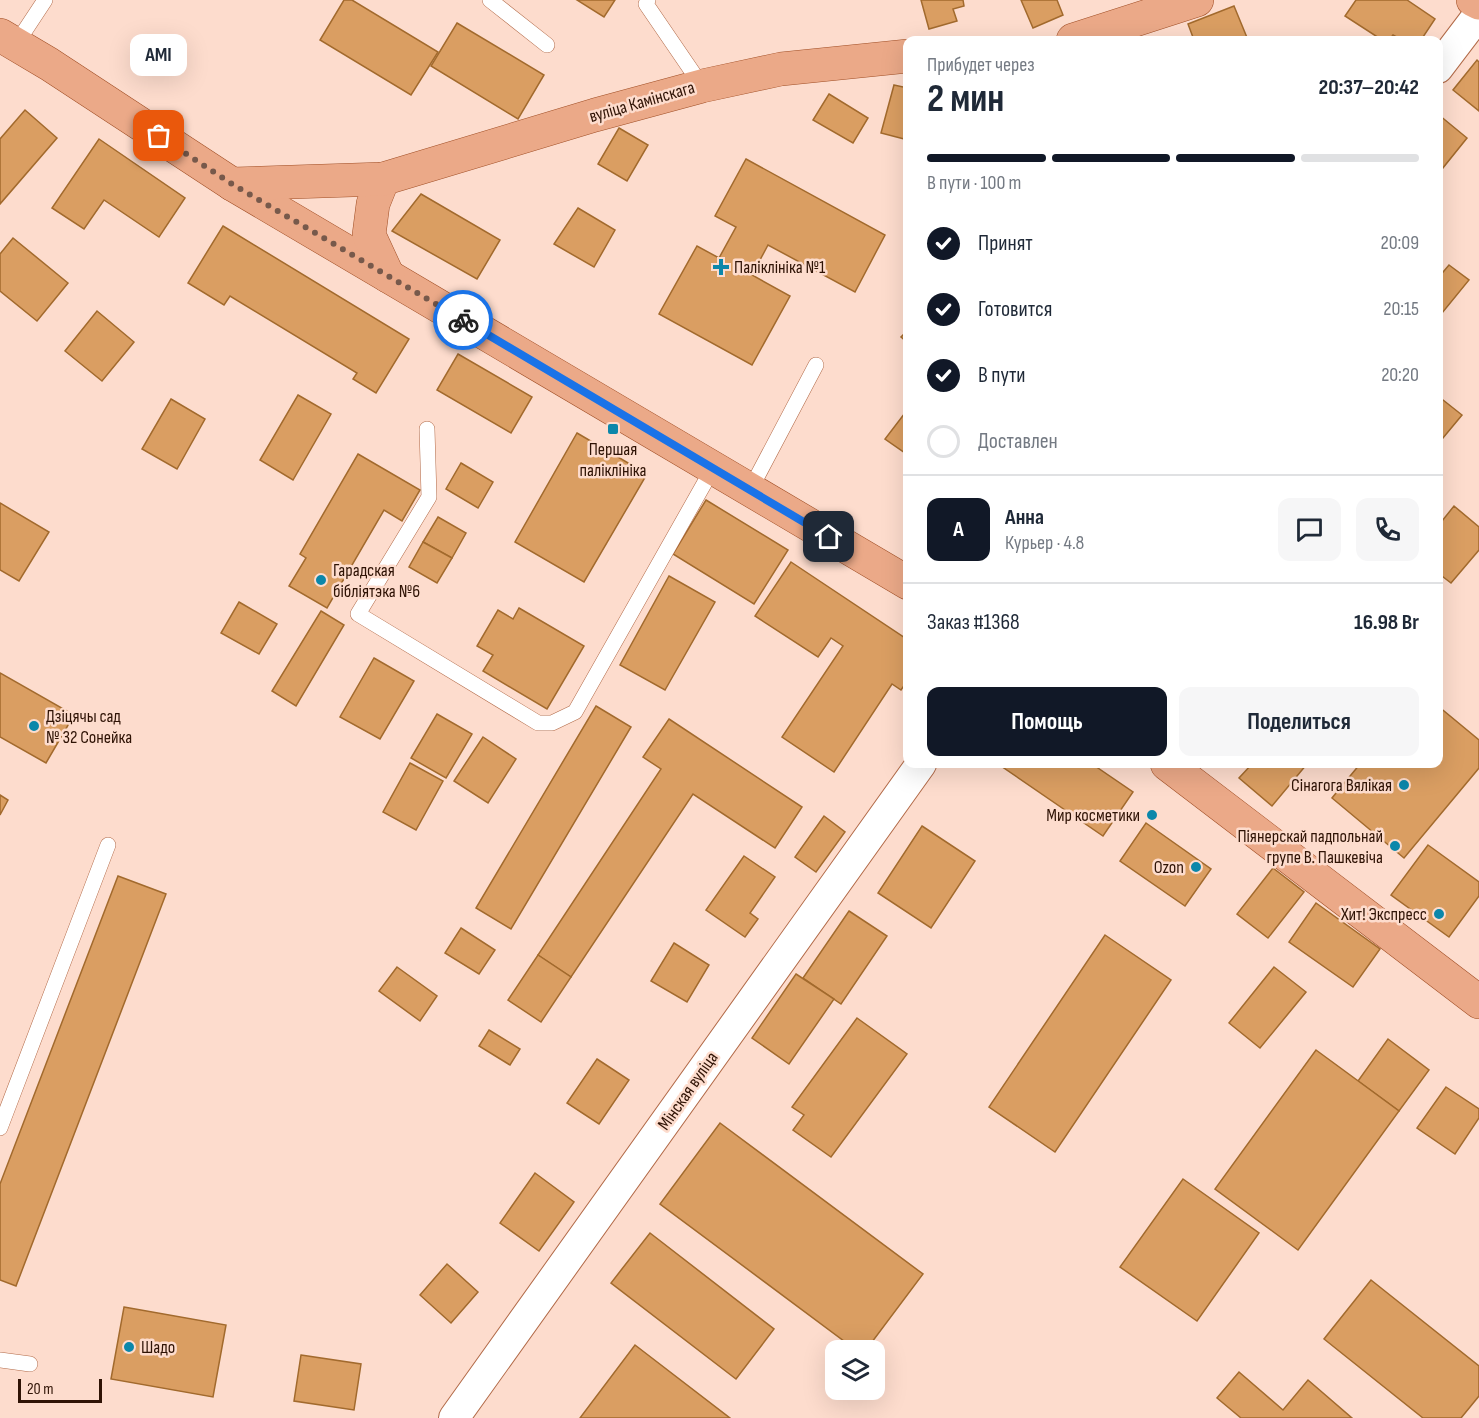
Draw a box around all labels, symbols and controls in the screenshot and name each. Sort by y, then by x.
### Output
callout: АМІ [130,34,188,76]
text: АМІ [145,43,172,67]
text: Прибудет через [927,53,1035,77]
text: 20:37–20:42 [1319,74,1419,101]
text: 2 мин [927,76,1004,123]
street label: вуліца Камінскага [587,77,697,127]
pin [133,110,184,161]
icon: bag [142,119,175,152]
text: В пути · 100 m [927,171,1021,195]
icon: check [927,227,960,260]
text: Принят [978,230,1033,257]
text: 20:09 [1381,231,1419,255]
place label: Паліклініка №1 [734,257,826,278]
marker: Паліклініка №1 [712,258,730,276]
courier [433,290,493,350]
icon: check [927,293,960,326]
text: Готовится [978,296,1052,323]
text: 20:15 [1383,297,1419,321]
icon: bike [447,304,480,337]
icon: check [927,359,960,392]
text: В пути [978,362,1026,389]
text: 20:20 [1381,363,1419,387]
marker: Першая паліклініка [606,422,620,436]
text: Доставлен [978,428,1058,455]
place label: Першая паліклініка [580,439,647,481]
button: chat [1278,498,1341,561]
button: phone [1356,498,1419,561]
text: Анна [1005,504,1044,531]
pin [803,511,854,562]
text: А [953,516,964,543]
icon: home [812,520,845,553]
text: Курьер · 4.8 [1005,531,1084,555]
place label: Гарадская бібліятэка №6 [333,560,420,602]
marker: Гарадская бібліятэка №6 [314,573,328,587]
text: Заказ #1368 [927,609,1020,636]
text: 16.98 Br [1354,609,1419,636]
button: Помощь [927,687,1167,756]
button: Поделиться [1179,687,1419,756]
place label: Дзіцячы сад № 32 Сонейка [46,706,132,748]
marker: Дзіцячы сад № 32 Сонейка [27,719,41,733]
place label: Сінагога Вялікая [1291,775,1392,796]
marker: Сінагога Вялікая [1397,778,1411,792]
place label: Мир косметики [1046,805,1140,826]
marker: Мир косметики [1145,808,1159,822]
place label: Піянерскай падпольнай групе В. Пашкевіча [1237,826,1383,868]
marker: Піянерскай падпольнай групе В. Пашкевіча [1388,839,1402,853]
place label: Ozon [1154,857,1184,878]
marker: Ozon [1189,860,1203,874]
place label: Хит! Экспресс [1340,904,1427,925]
marker: Хит! Экспресс [1432,907,1446,921]
street label: Мінская вуліца [654,1048,723,1134]
place label: Шадо [141,1337,175,1358]
marker: Шадо [122,1340,136,1354]
map controls [825,1340,885,1400]
button: layers [825,1340,885,1400]
scale bar [18,1376,102,1404]
text: 20 m [27,1380,54,1399]

